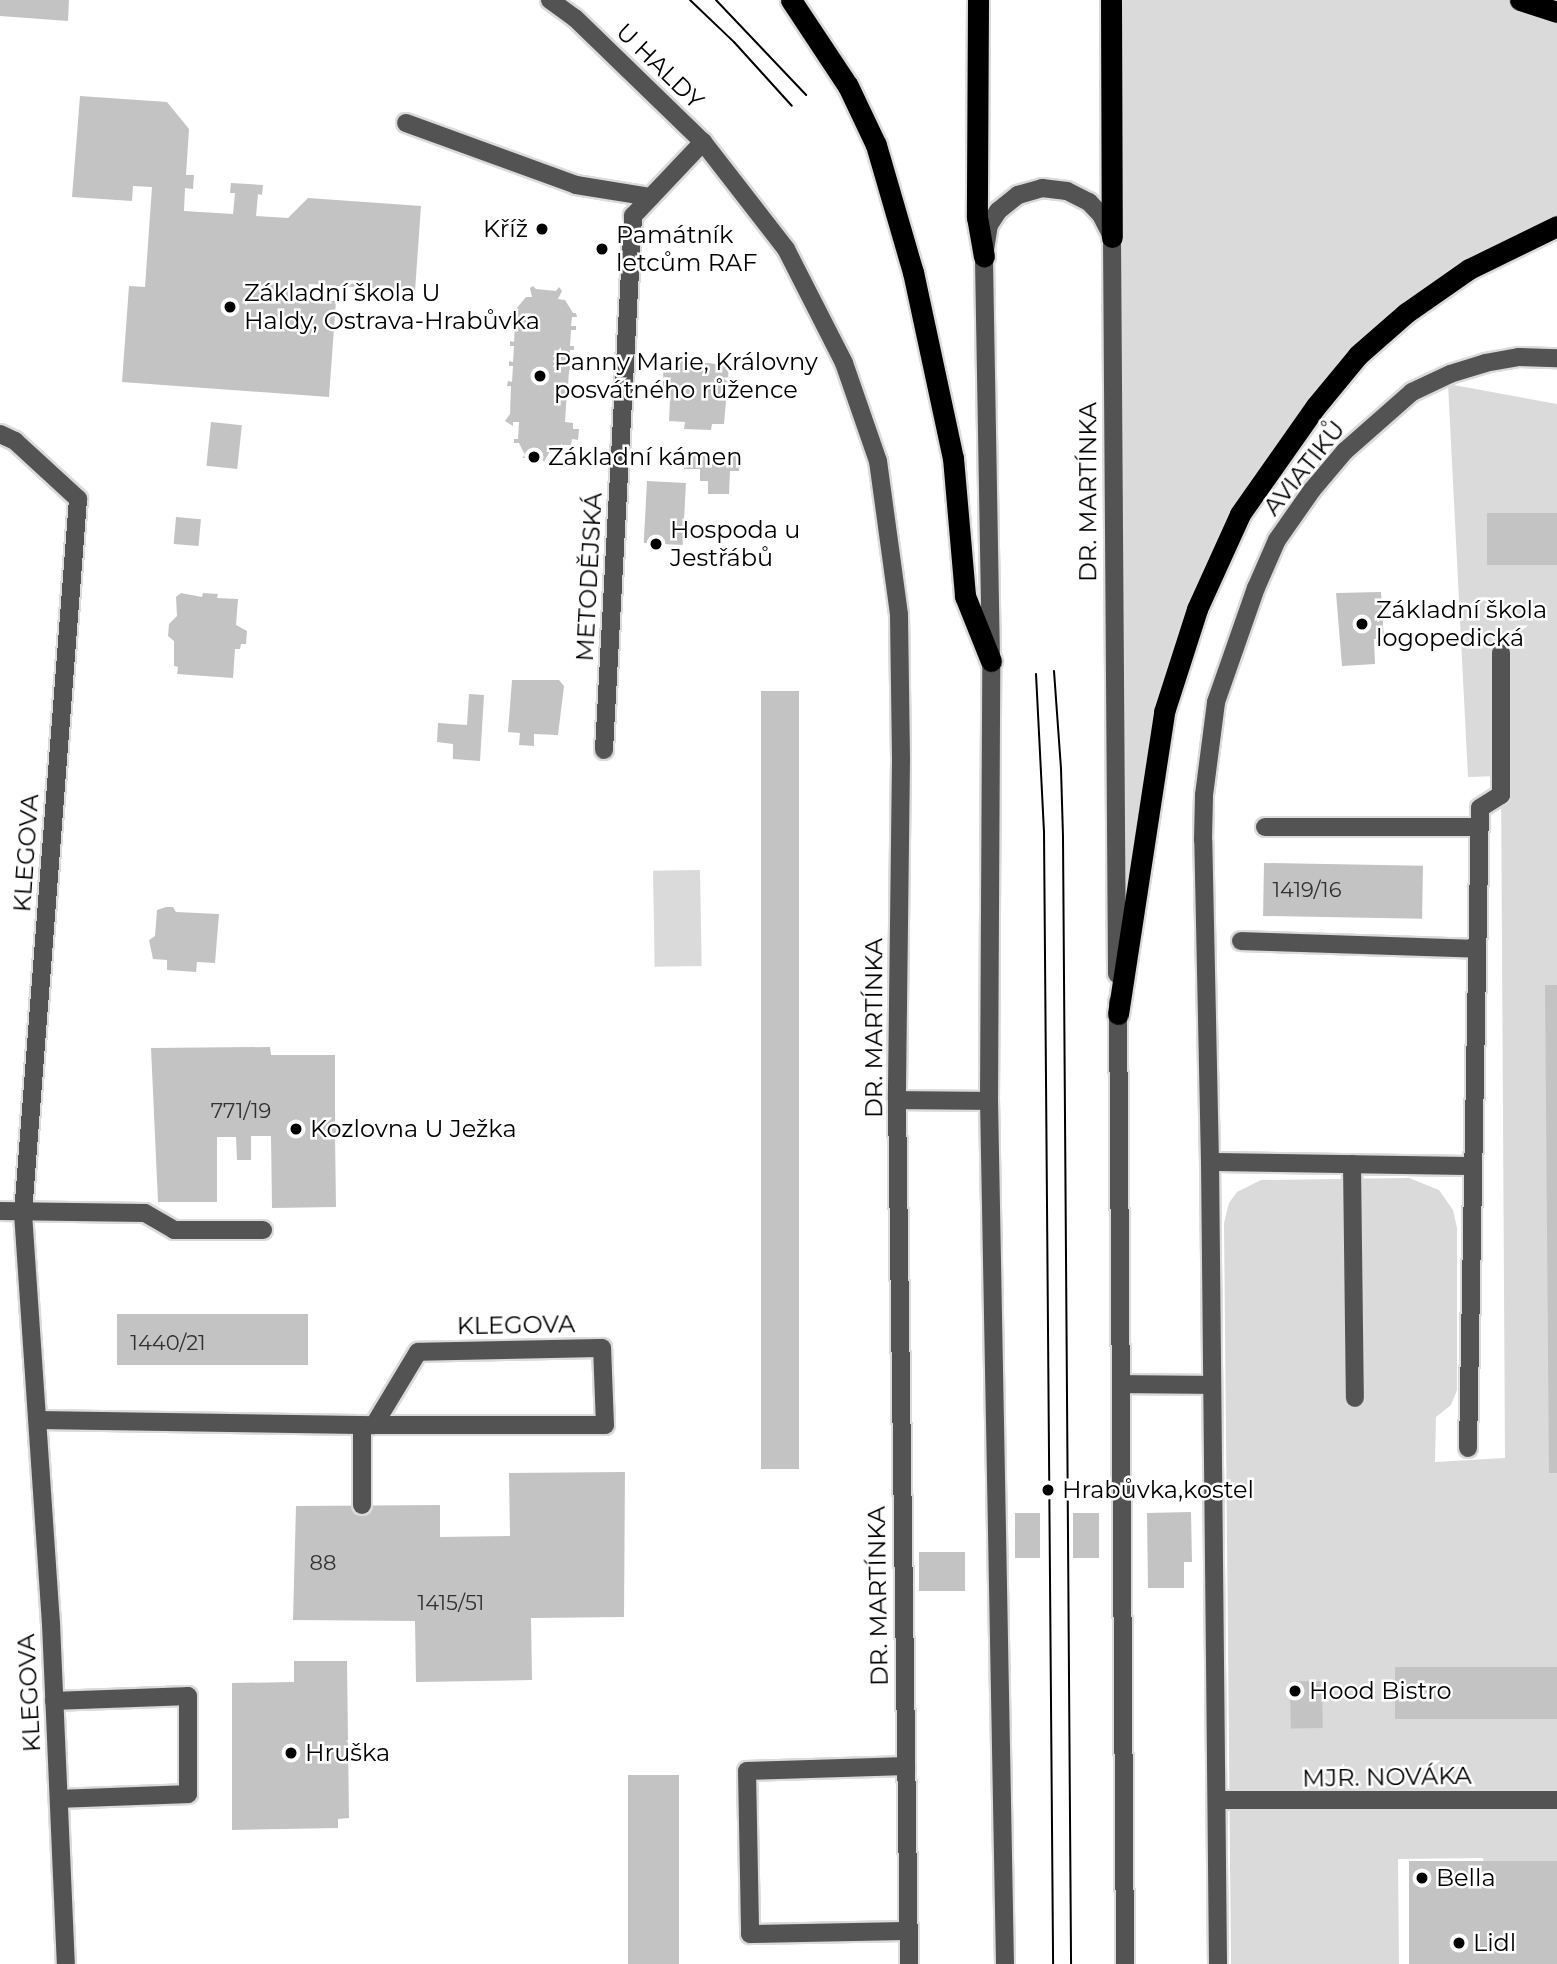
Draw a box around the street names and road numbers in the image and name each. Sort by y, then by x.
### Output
street label: U HALDY [610,17,710,115]
street label: DR. MARTÍNKA [1074,402,1102,582]
street label: AVIATIKŮ [1257,415,1351,521]
street label: METODĚJSKÁ [570,492,608,662]
street label: KLEGOVA [8,793,44,913]
street label: DR. MARTÍNKA [860,938,888,1118]
street label: KLEGOVA [457,1310,575,1340]
street label: DR. MARTÍNKA [862,1506,894,1686]
street label: KLEGOVA [12,1633,46,1753]
street label: MJR. NOVÁKA [1302,1761,1472,1793]

